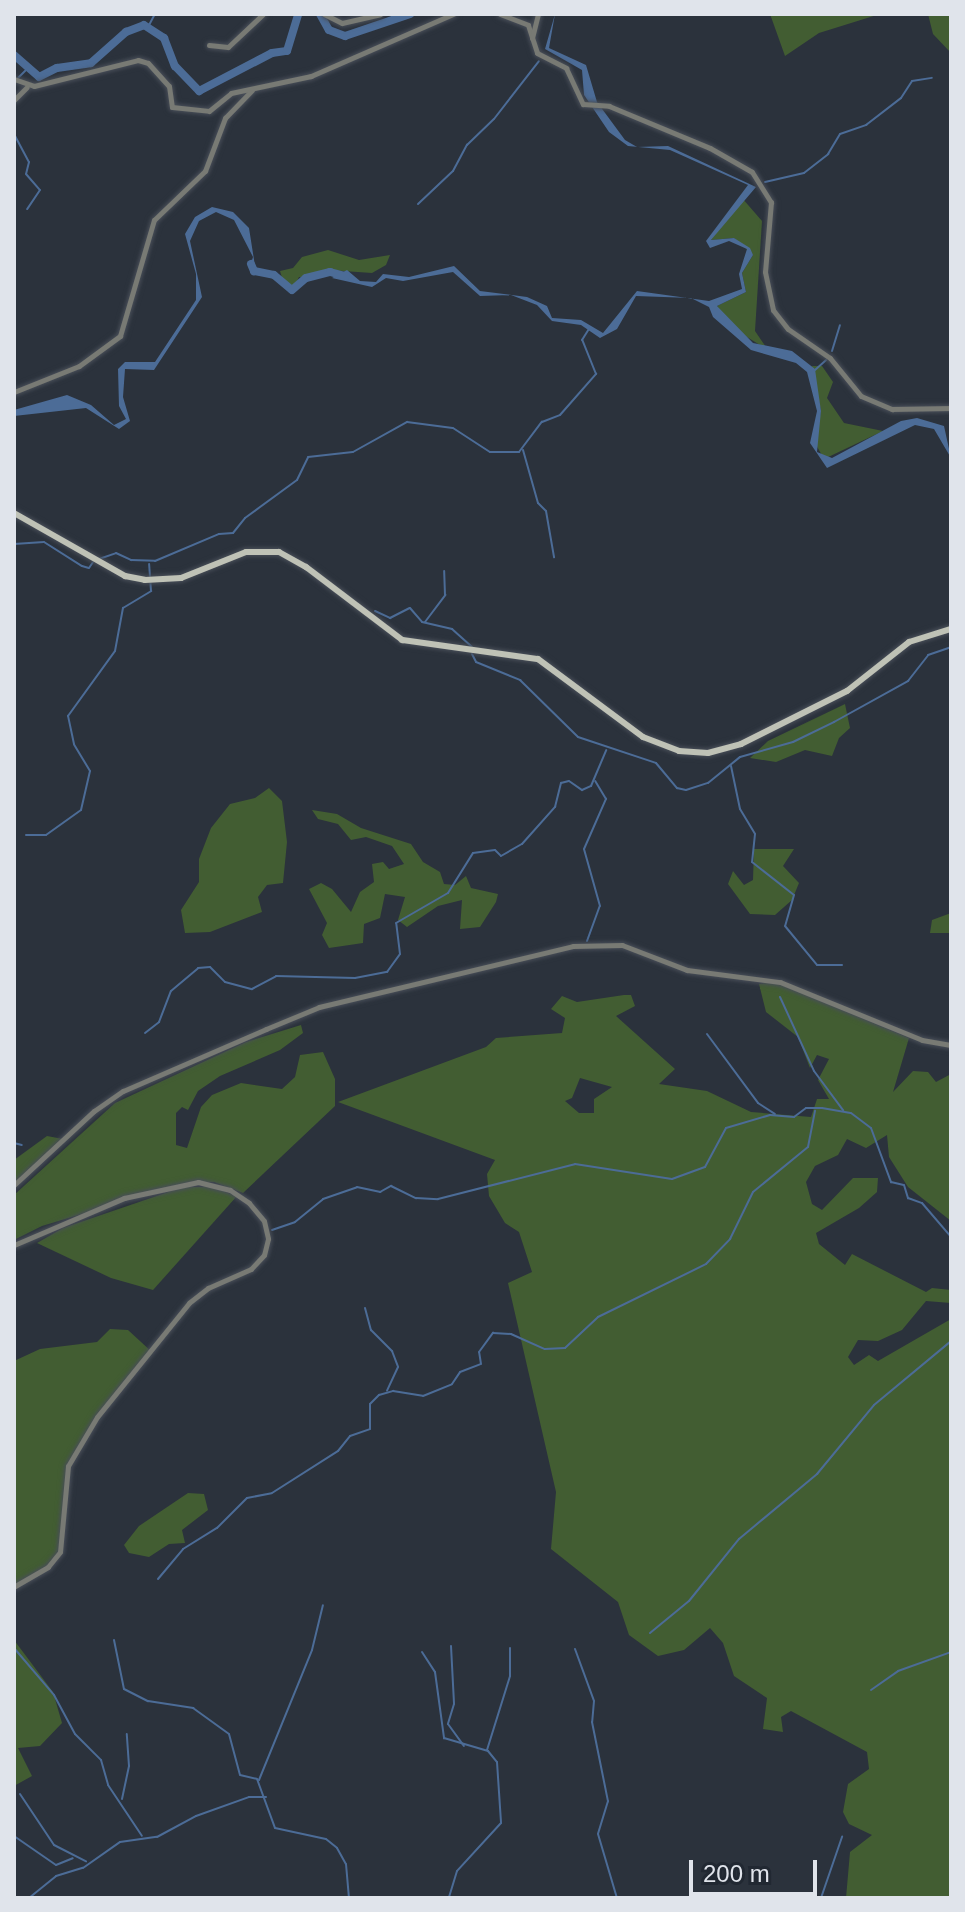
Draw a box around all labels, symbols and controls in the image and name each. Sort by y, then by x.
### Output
scale bar [693,1844,821,1894]
text: 200 m [703,1860,770,1887]

